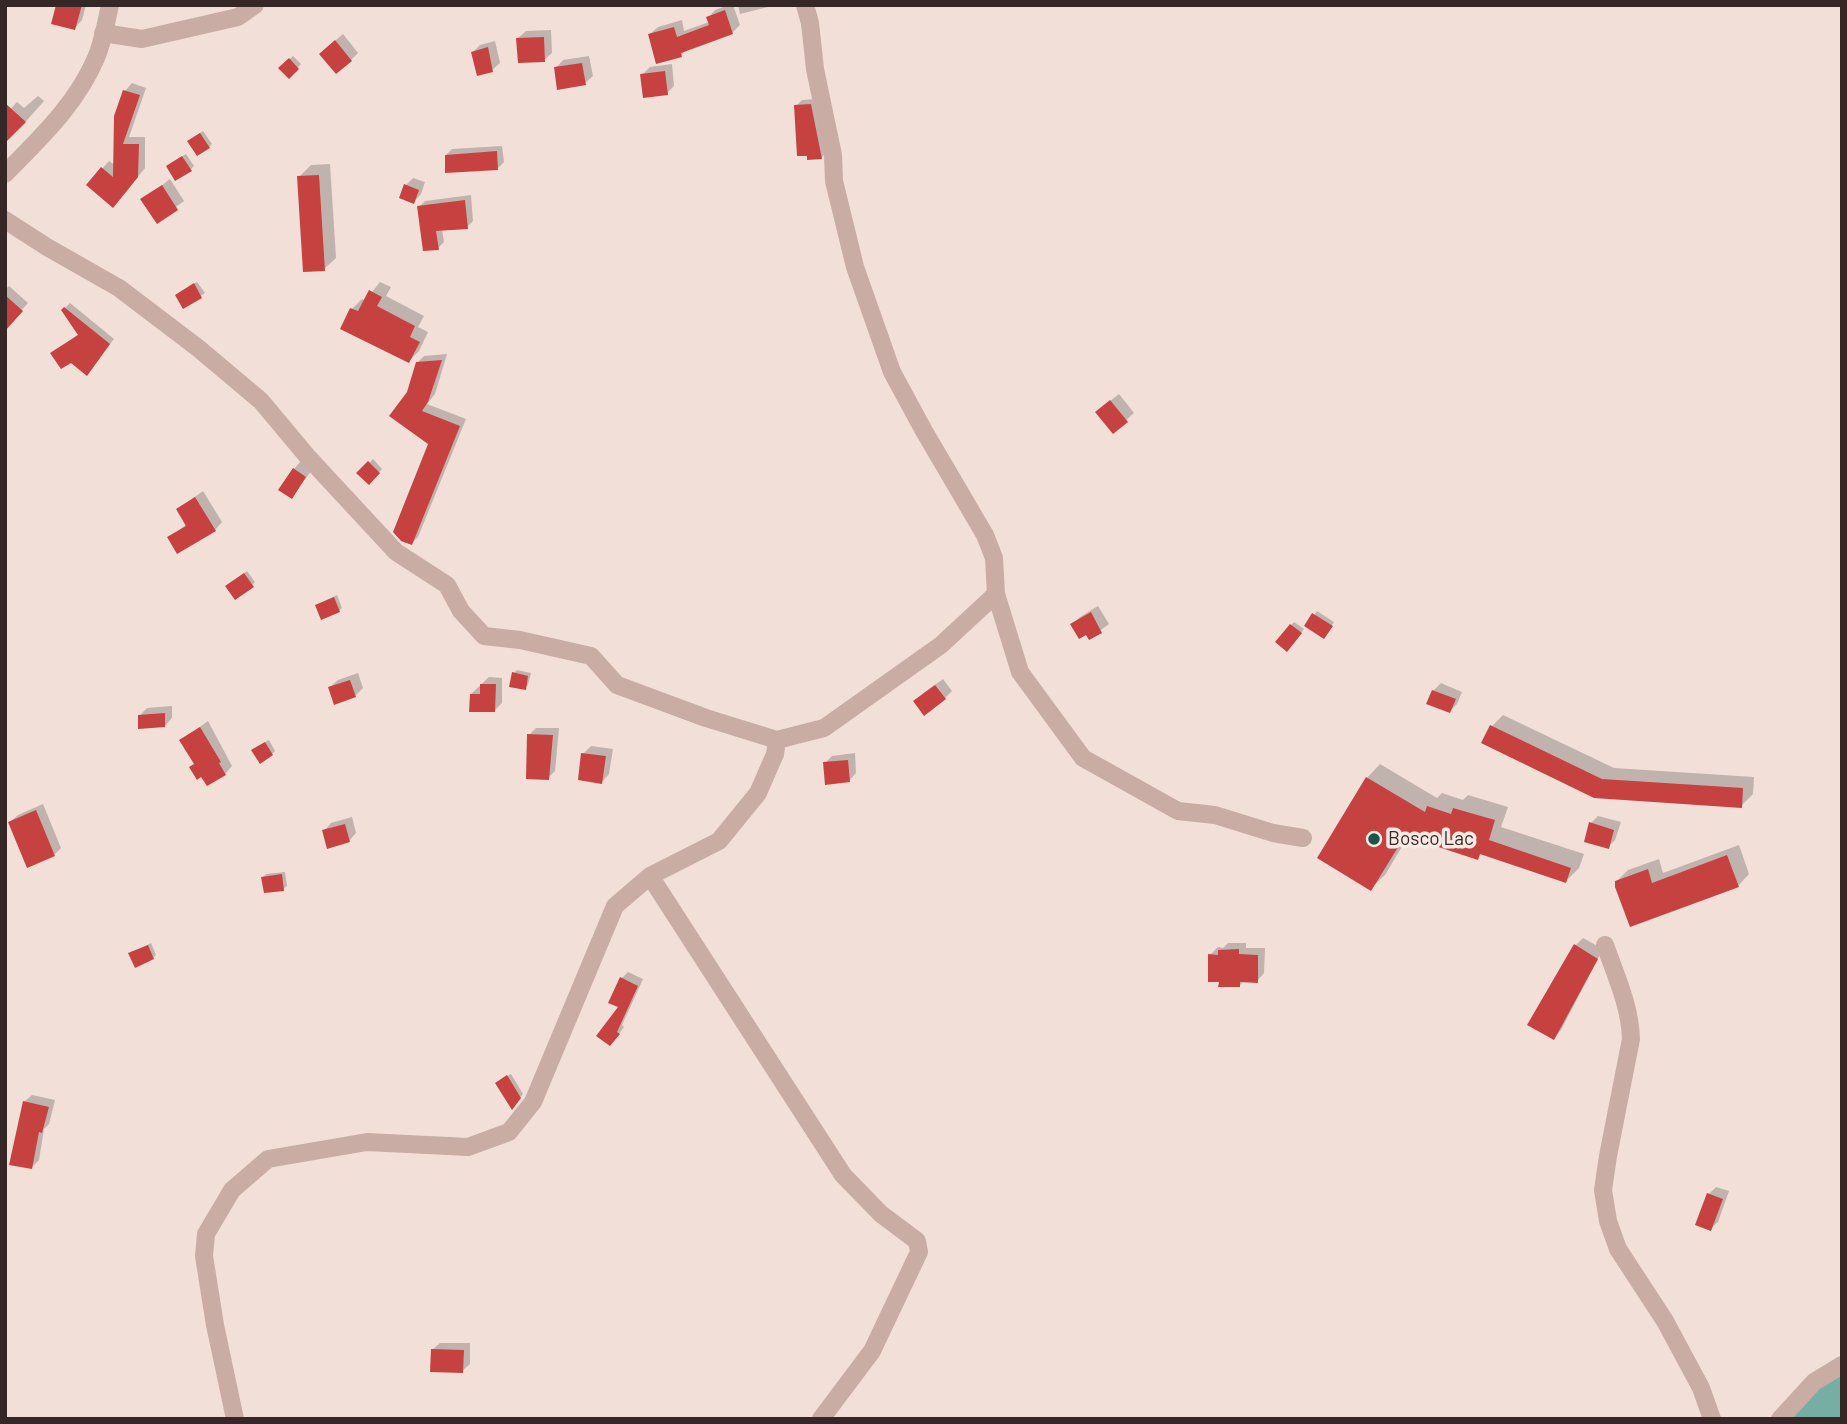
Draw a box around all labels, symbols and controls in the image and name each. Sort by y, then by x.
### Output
place label: Bosco Lac [1388,828,1474,850]
marker: Bosco Lac [1366,831,1382,847]

